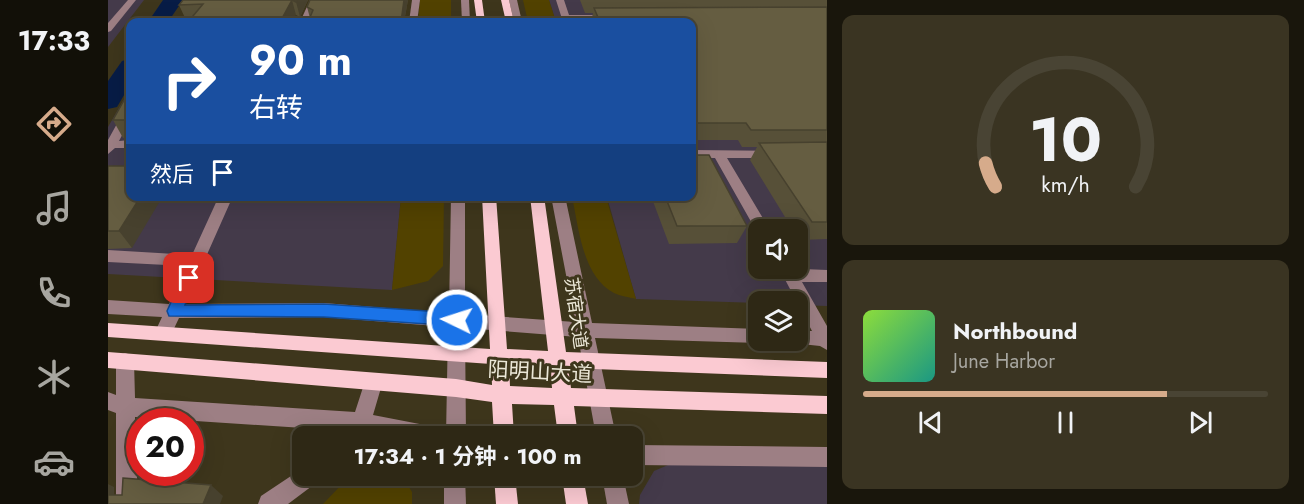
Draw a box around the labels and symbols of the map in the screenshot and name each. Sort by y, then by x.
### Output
pin [163,252,214,303]
street label: 苏宿大道 [558,276,594,350]
position arrow [425,288,489,352]
street label: 阳明山大道 [487,354,593,390]
speed limit sign: 20 [126,408,204,486]

